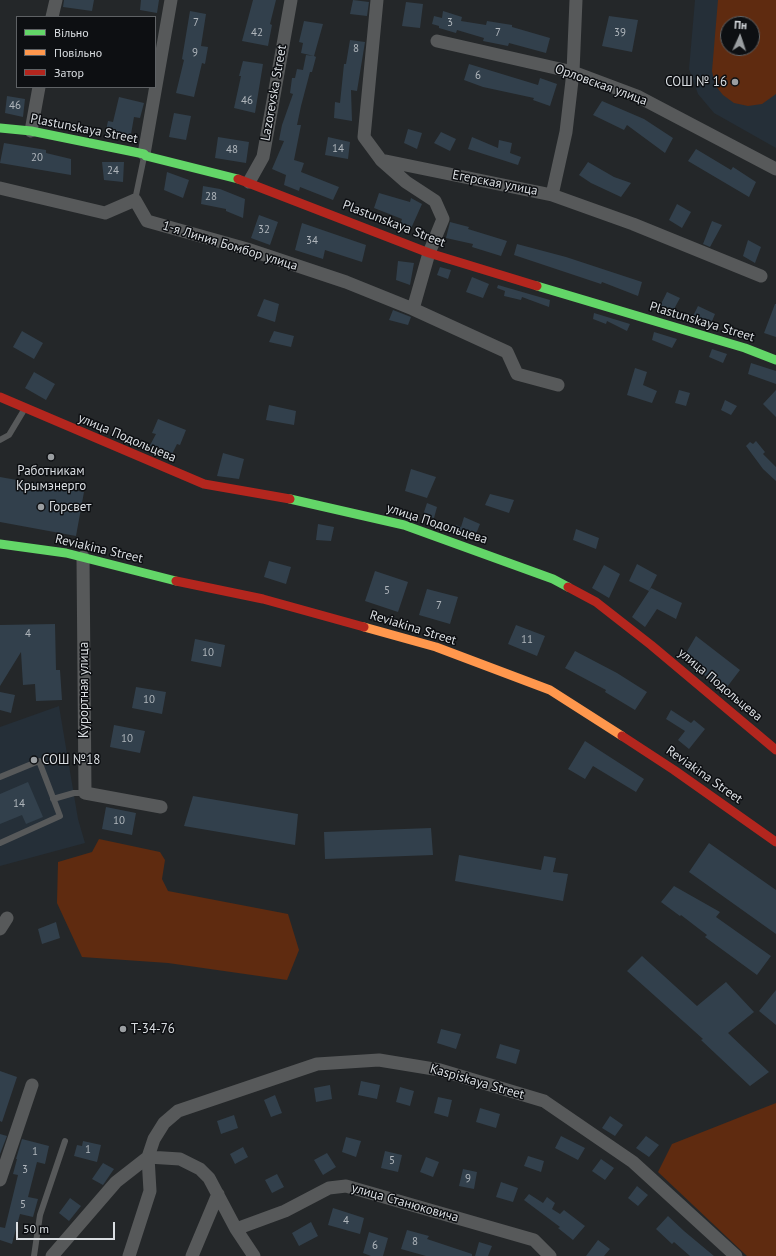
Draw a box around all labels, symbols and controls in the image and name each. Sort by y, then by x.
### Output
legend [16,16,156,88]
house number: 7 [193,16,199,30]
house number: 3 [447,16,453,30]
north arrow [720,16,760,56]
text: Пн [734,18,747,32]
text: Вільно [54,25,89,40]
house number: 42 [251,26,263,40]
house number: 7 [495,26,501,40]
house number: 39 [614,26,626,40]
house number: 8 [353,42,359,56]
street label: Lazorevska Street [258,44,290,142]
text: Повільно [54,45,102,60]
house number: 9 [192,46,198,60]
street label: Орловская улица [553,61,649,109]
text: Затор [54,65,84,80]
house number: 6 [475,69,481,83]
place label: СОШ № 16 [665,74,727,90]
marker: СОШ № 16 [730,77,740,87]
house number: 46 [241,94,253,108]
house number: 46 [9,99,21,113]
street label: Plastunskaya Street [29,111,139,147]
house number: 14 [332,142,344,156]
house number: 48 [226,143,238,157]
house number: 20 [31,151,43,165]
house number: 24 [107,164,119,178]
street label: Егерская улица [451,167,539,199]
house number: 28 [205,190,217,204]
street label: Plastunskaya Street [340,197,448,251]
street label: 1-я Линия Бомбор улица [161,218,299,274]
house number: 32 [258,223,270,237]
house number: 34 [306,234,318,248]
street label: Plastunskaya Street [648,299,756,345]
street label: улица Подольцева [76,410,178,466]
marker: Работникам Крымэнерго [46,452,56,462]
place label: Работникам Крымэнерго [16,463,86,494]
place label: Горсвет [49,499,91,515]
street label: улица Подольцева [385,500,489,548]
marker: Горсвет [36,502,46,512]
street label: Reviakina Street [54,531,144,567]
house number: 5 [384,584,390,598]
house number: 7 [436,599,442,613]
street label: Reviakina Street [368,607,458,649]
house number: 4 [25,627,31,641]
house number: 11 [521,633,533,647]
street label: Курортная улица [76,642,92,738]
street label: улица Подольцева [675,645,765,725]
house number: 10 [202,646,214,660]
house number: 10 [143,693,155,707]
house number: 10 [121,732,133,746]
street label: Reviakina Street [663,743,745,807]
place label: СОШ №18 [42,752,100,768]
marker: СОШ №18 [29,755,39,765]
house number: 14 [13,797,25,811]
house number: 10 [113,814,125,828]
place label: Т-34-76 [131,1021,175,1037]
marker: Т-34-76 [118,1024,128,1034]
street label: Kaspiskaya Street [428,1061,526,1103]
house number: 1 [85,1143,91,1157]
house number: 1 [32,1145,38,1159]
house number: 5 [389,1154,395,1168]
house number: 3 [22,1163,28,1177]
house number: 9 [465,1172,471,1186]
street label: улица Станюковича [350,1180,460,1226]
house number: 5 [20,1198,26,1212]
scale bar [18,1214,117,1240]
house number: 4 [343,1214,349,1228]
text: 50 m [23,1221,49,1236]
house number: 8 [412,1235,418,1249]
house number: 6 [372,1239,378,1253]

